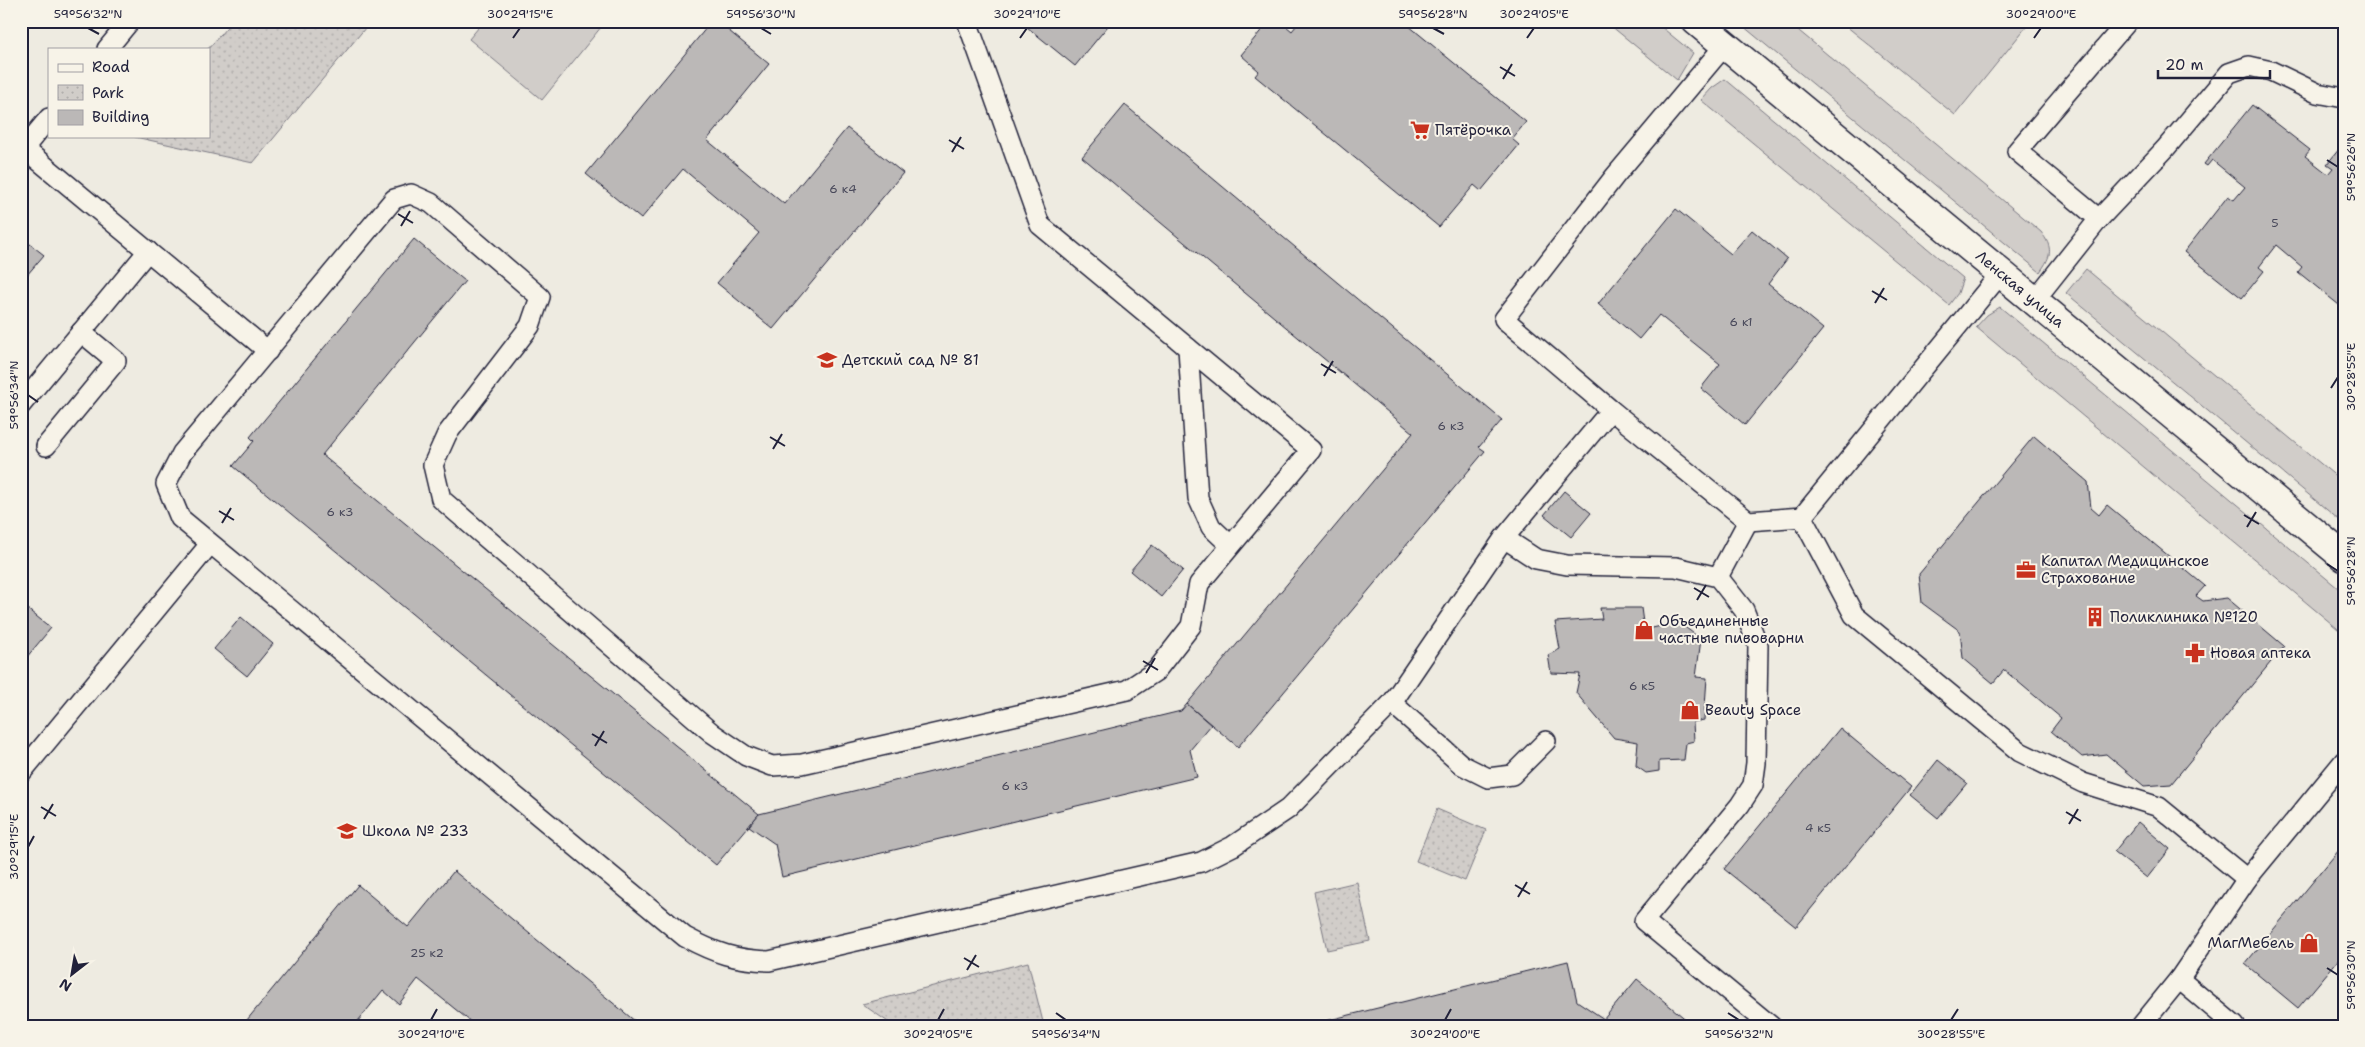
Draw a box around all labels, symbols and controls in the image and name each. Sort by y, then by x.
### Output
text: 59°56'32"N [54,6,122,22]
text: 30°29'15"E [487,6,553,22]
text: 59°56'30"N [726,6,796,22]
text: 30°29'10"E [993,6,1061,22]
text: 59°56'28"N [1398,6,1468,22]
text: 30°29'05"E [1499,6,1569,22]
text: 30°29'00"E [2006,6,2076,22]
legend [48,48,210,138]
scale bar [2158,48,2270,80]
text: 20 m [2165,55,2204,75]
text: Road [92,57,130,77]
text: Park [92,83,124,103]
text: Building [92,107,149,127]
supermarket icon: Пятёрочка [1409,119,1431,141]
place label: Пятёрочка [1435,120,1512,140]
text: 59°56'26"N [2343,133,2359,201]
house number: 6 к4 [829,181,857,197]
house number: 5 [2271,215,2279,231]
street label: Ленская улица [1971,246,2069,332]
house number: 6 к1 [1729,314,1753,330]
text: 30°28'55"E [2343,343,2359,411]
school or university icon: Детский сад № 81 [816,349,838,371]
place label: Детский сад № 81 [842,350,979,370]
text: 59°56'34"N [6,360,22,430]
house number: 6 к3 [1438,418,1464,434]
house number: 6 к3 [327,504,353,520]
text: 59°56'28"N [2343,536,2359,606]
place label: Капитал Медицинское Страхование [2041,551,2209,588]
office icon: Капитал Медицинское Страхование [2015,559,2037,581]
building icon: Поликлиника №120 [2084,606,2106,628]
place label: Поликлиника №120 [2110,607,2258,627]
place label: Объединенные частные пивоварни [1659,611,1804,648]
shop icon: Объединенные частные пивоварни [1633,619,1655,641]
pharmacy icon: Новая аптека [2184,642,2206,664]
place label: Новая аптека [2210,643,2312,663]
house number: 6 к5 [1629,678,1655,694]
shop icon: Beauty Space [1679,699,1701,721]
place label: Beauty Space [1705,700,1801,720]
house number: 6 к3 [1002,778,1028,794]
text: 30°29'15"E [6,814,22,880]
school or university icon: Школа № 233 [336,820,358,842]
house number: 4 к5 [1805,820,1831,836]
place label: Школа № 233 [362,821,469,841]
shop icon: МагМебель [2298,932,2320,954]
place label: МагМебель [2208,933,2294,953]
text: 59°56'30"N [2343,940,2359,1010]
house number: 25 к2 [410,945,444,961]
north arrow [48,950,98,1000]
text: N [56,975,75,996]
text: 30°29'10"E [397,1026,465,1042]
text: 30°29'05"E [903,1026,973,1042]
text: 59°56'34"N [1031,1026,1101,1042]
text: 30°29'00"E [1410,1026,1480,1042]
text: 59°56'32"N [1705,1026,1773,1042]
text: 30°28'55"E [1917,1026,1985,1042]

